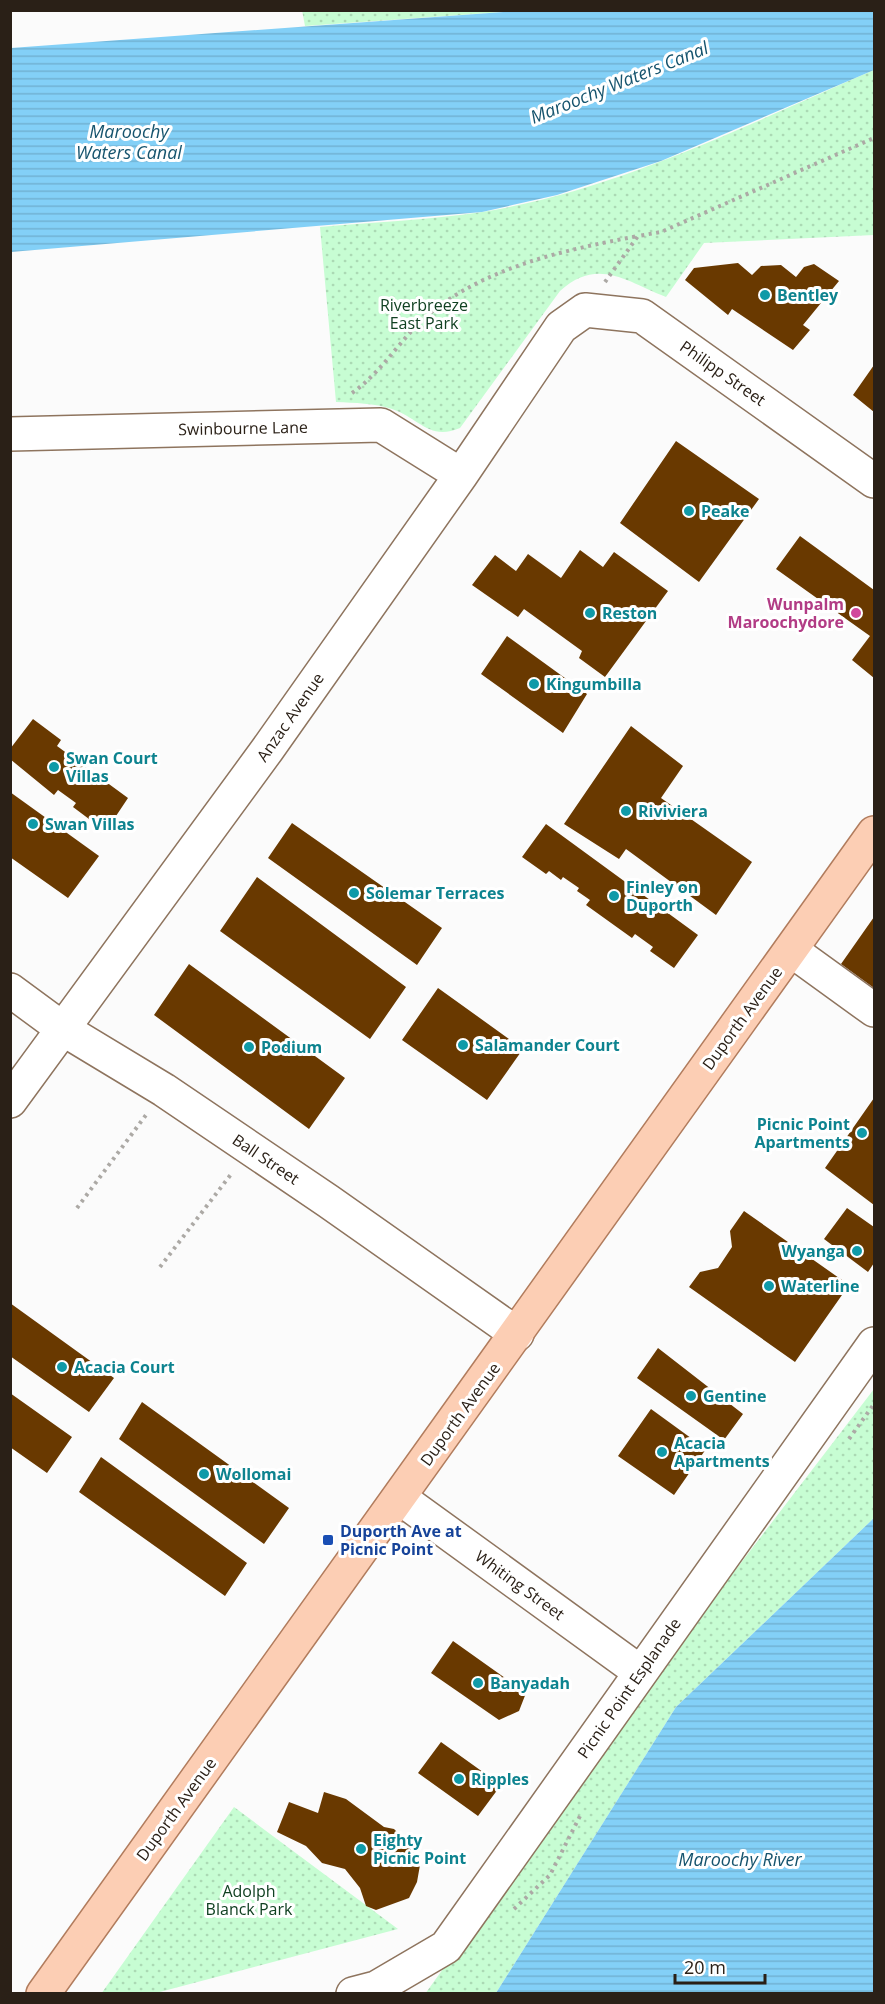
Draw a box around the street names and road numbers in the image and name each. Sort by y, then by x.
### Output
street label: Philipp Street [676,335,770,411]
street label: Swinbourne Lane [178,416,308,440]
street label: Anzac Avenue [251,668,329,766]
street label: Duporth Avenue [697,962,787,1074]
street label: Ball Street [228,1129,304,1190]
street label: Duporth Avenue [415,1358,505,1470]
street label: Whiting Street [471,1545,569,1625]
street label: Picnic Point Esplanade [572,1613,686,1763]
street label: Duporth Avenue [131,1753,221,1865]

